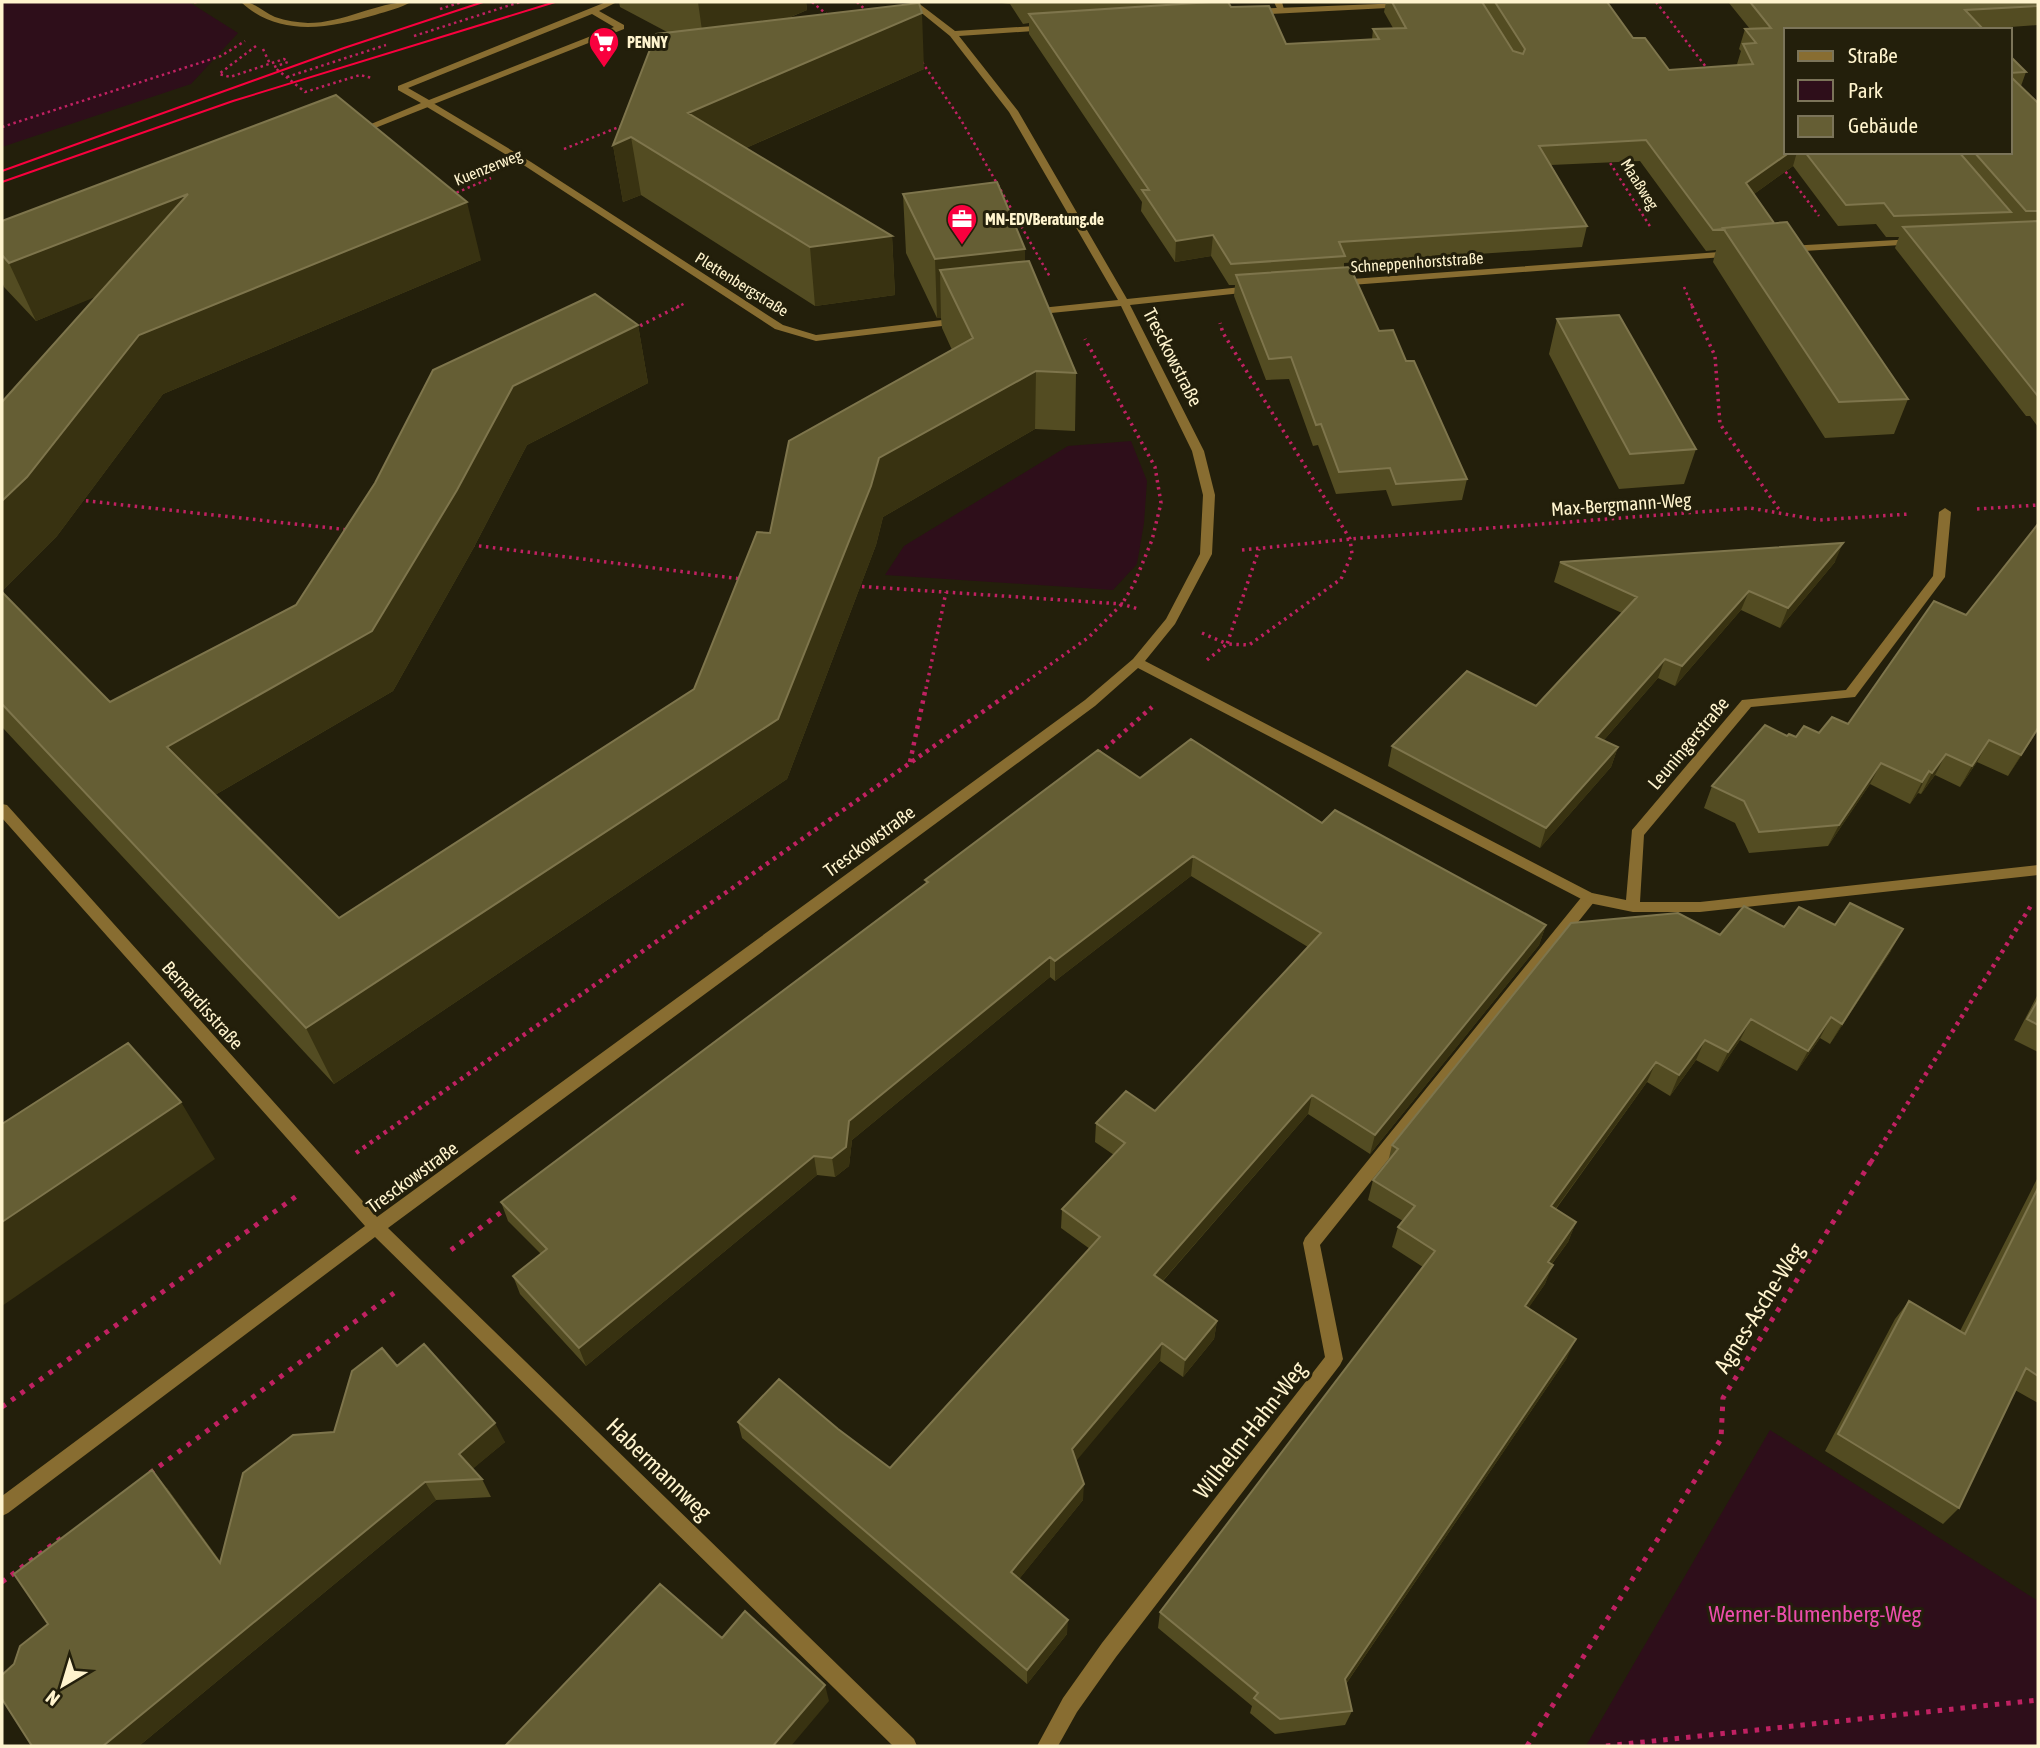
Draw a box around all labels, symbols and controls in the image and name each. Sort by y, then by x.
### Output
supermarket icon: PENNY [587,25,621,69]
legend [1784,28,2012,154]
place label: PENNY [627,33,669,51]
text: Straße [1848,43,1898,67]
text: Park [1848,78,1883,102]
text: Gebäude [1848,113,1918,137]
street label: Kuenzerweg [451,145,525,190]
street label: Maaßweg [1617,155,1663,213]
office icon: MN-EDVBeratung.de [945,202,979,246]
place label: MN-EDVBeratung.de [985,210,1104,228]
street label: Plettenbergstraße [692,248,792,321]
street label: Schneppenhorststraße [1350,248,1484,277]
street label: Tresckowstraße [1139,304,1207,410]
street label: Max-Bergmann-Weg [1550,488,1693,520]
street label: Leuningerstraße [1643,692,1733,794]
street label: Tresckowstraße [819,801,919,881]
street label: Bernardisstraße [158,956,248,1054]
street label: Tresckowstraße [362,1137,462,1217]
street label: Agnes-Asche-Weg [1709,1238,1809,1378]
street label: Wilhelm-Hahn-Weg [1189,1356,1312,1504]
street label: Habermannweg [601,1413,717,1526]
park label: Werner-Blumenberg-Weg [1708,1601,1922,1627]
north arrow [28,1650,98,1720]
text: N [41,1686,64,1711]

